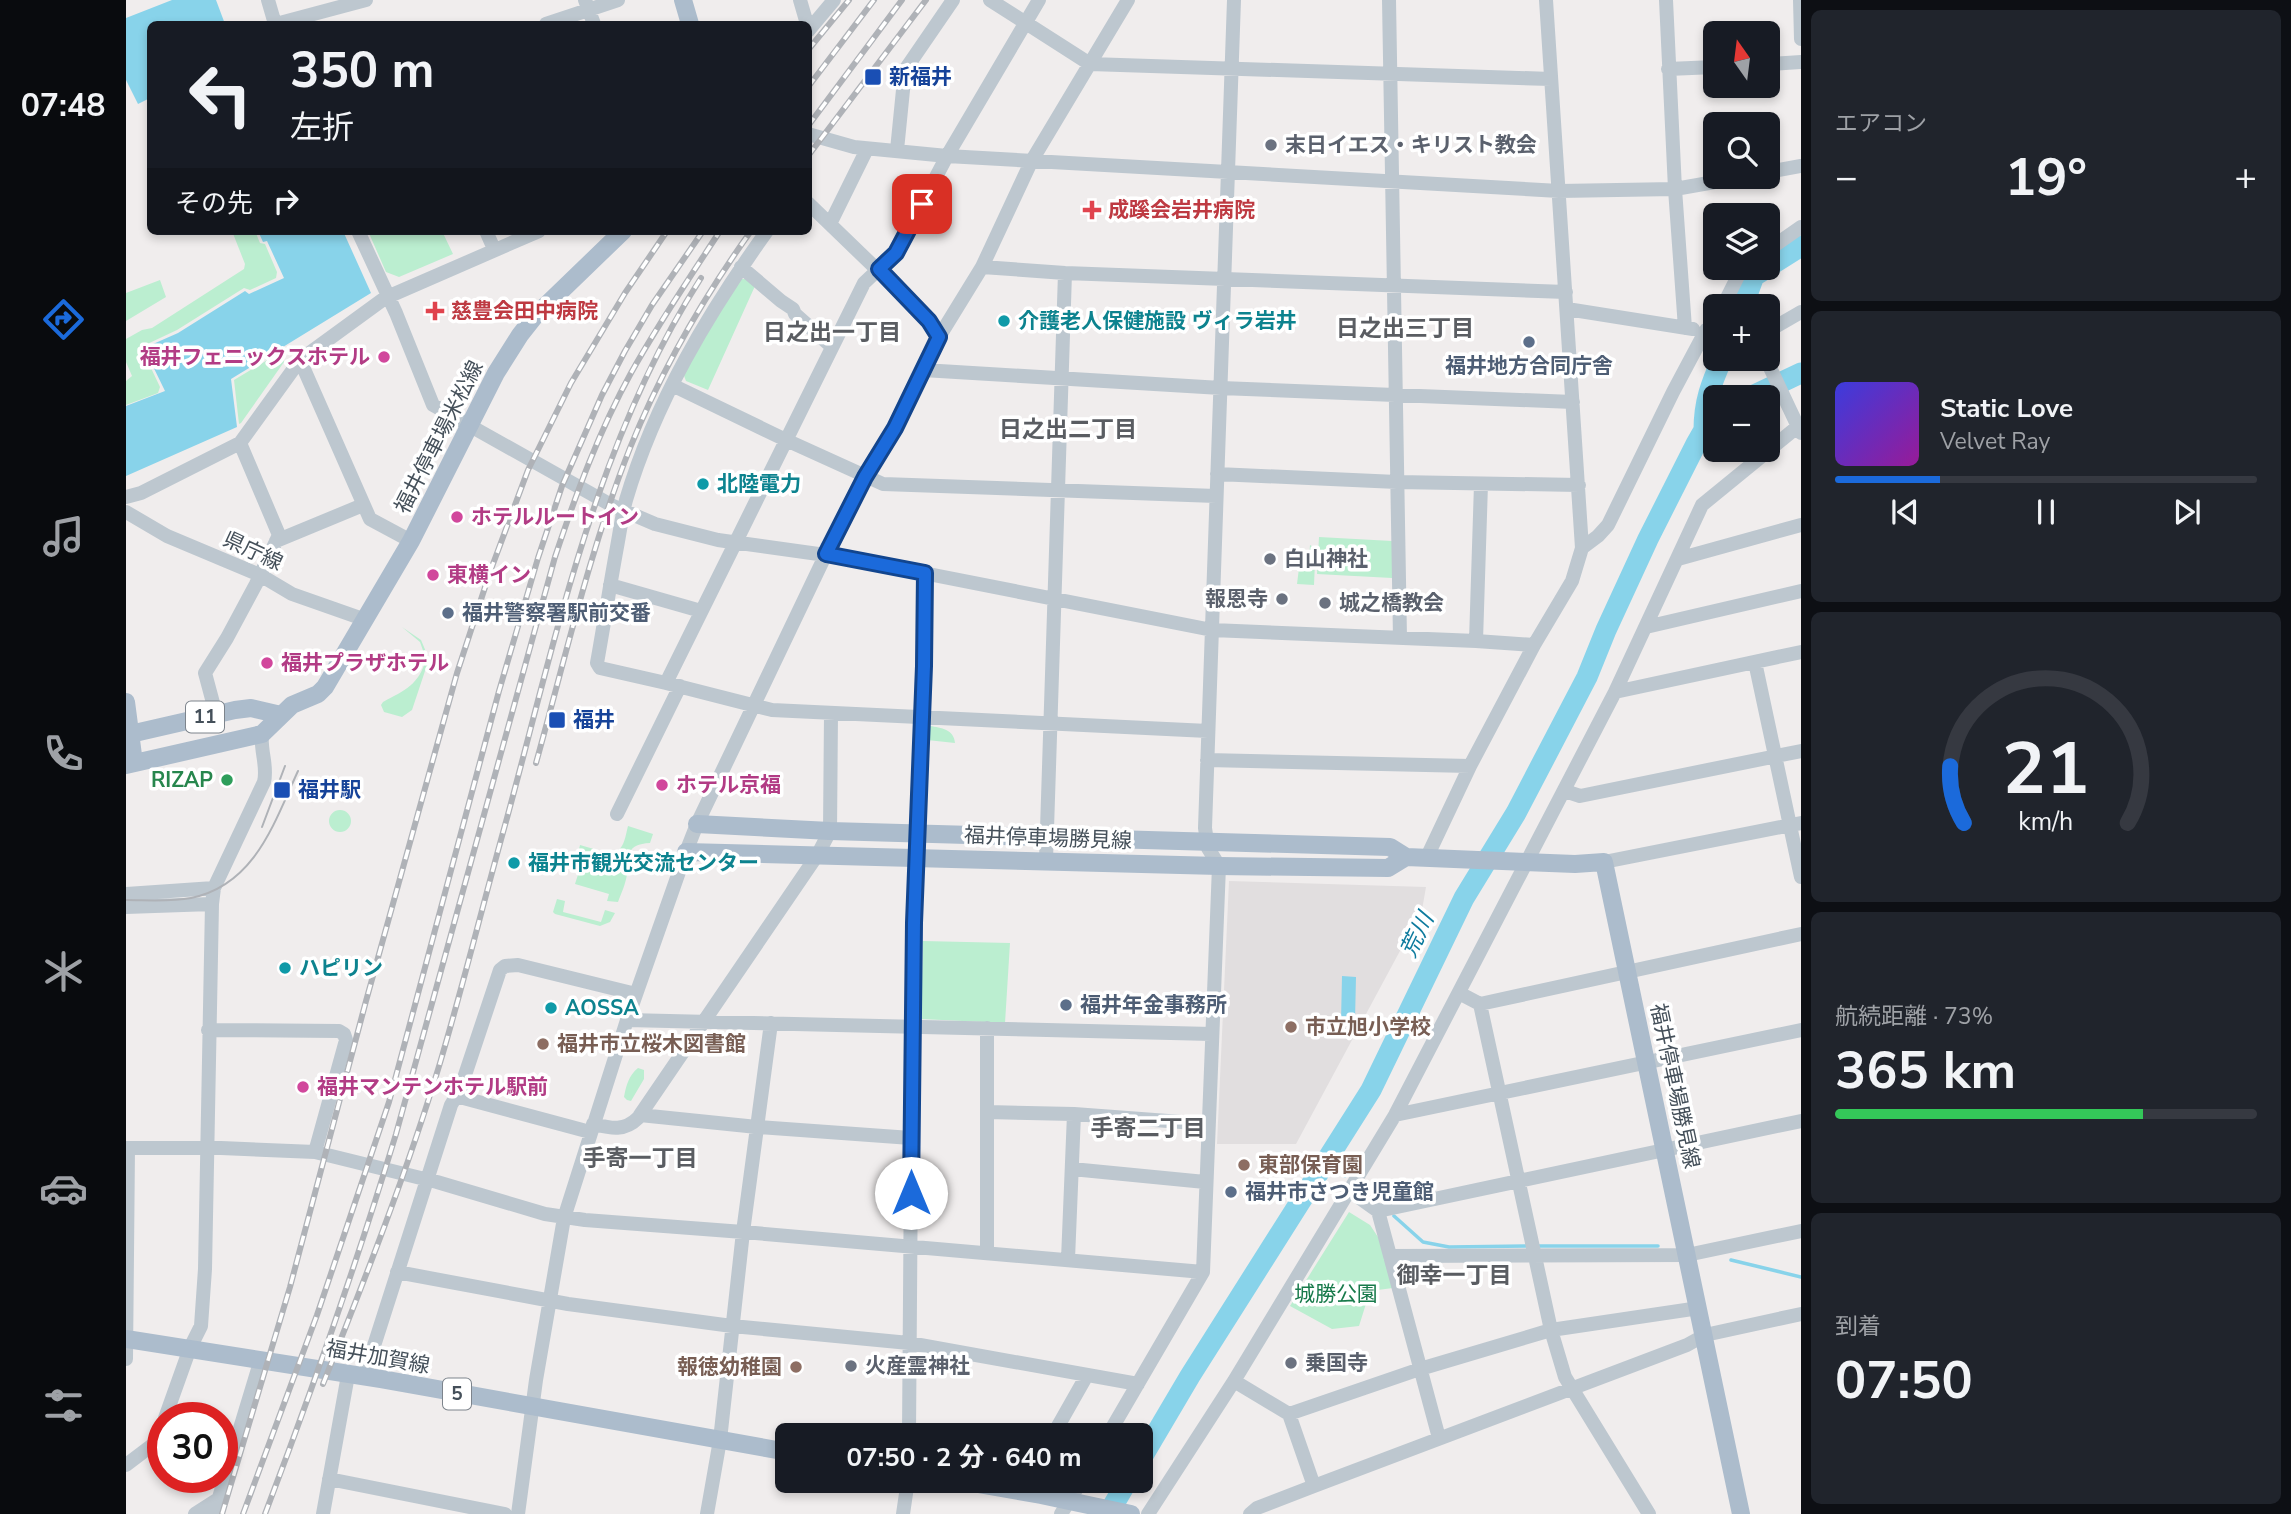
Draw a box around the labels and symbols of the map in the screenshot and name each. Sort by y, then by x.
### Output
north arrow [1703,21,1780,98]
place label: 新福井 [889,63,952,91]
marker: 新福井 [863,67,883,87]
place label: 末日イエス・キリスト教会 [1285,131,1537,159]
marker: 末日イエス・キリスト教会 [1263,137,1279,153]
pin [892,174,952,234]
place label: 成蹊会岩井病院 [1108,196,1255,224]
marker: 成蹊会岩井病院 [1082,200,1102,220]
place label: 慈豊会田中病院 [451,297,598,325]
marker: 慈豊会田中病院 [425,301,445,321]
place label: 介護老人保健施設 ヴィラ岩井 [1018,307,1297,335]
marker: 介護老人保健施設 ヴィラ岩井 [996,313,1012,329]
district label: 日之出三丁目 [1336,313,1474,344]
district label: 日之出一丁目 [763,317,901,348]
marker: 福井地方合同庁舎 [1521,334,1537,350]
place label: 福井フェニックスホテル [140,343,370,371]
marker: 福井フェニックスホテル [376,349,392,365]
place label: 福井地方合同庁舎 [1445,352,1613,380]
street label: 福井停車場米松線 [388,356,490,518]
district label: 日之出二丁目 [999,414,1137,445]
place label: 北陸電力 [717,470,801,498]
marker: 北陸電力 [695,476,711,492]
place label: ホテルルートイン [471,503,639,531]
marker: ホテルルートイン [449,509,465,525]
street label: 県庁線 [219,525,287,577]
place label: 白山神社 [1284,545,1368,573]
marker: 白山神社 [1262,551,1278,567]
place label: 東横イン [447,561,531,589]
marker: 東横イン [425,567,441,583]
place label: 報恩寺 [1205,585,1268,613]
place label: 城之橋教会 [1339,589,1444,617]
marker: 報恩寺 [1274,591,1290,607]
marker: 城之橋教会 [1317,595,1333,611]
place label: 福井警察署駅前交番 [462,599,651,627]
marker: 福井警察署駅前交番 [440,605,456,621]
place label: 福井プラザホテル [281,649,449,677]
marker: 福井プラザホテル [259,655,275,671]
road number: 11 [186,702,224,732]
place label: 福井 [573,706,615,734]
marker: 福井 [547,710,567,730]
place label: RIZAP [151,766,213,794]
place label: ホテル京福 [676,771,781,799]
marker: RIZAP [219,772,235,788]
place label: 福井駅 [298,776,361,804]
marker: ホテル京福 [654,777,670,793]
marker: 福井駅 [272,780,292,800]
street label: 福井停車場勝見線 [964,821,1132,855]
place label: 福井市観光交流センター [528,849,759,877]
marker: 福井市観光交流センター [506,855,522,871]
water label: 荒川 [1393,905,1442,962]
place label: ハピリン [299,954,383,982]
marker: ハピリン [277,960,293,976]
place label: 福井年金事務所 [1080,991,1227,1019]
place label: AOSSA [565,994,639,1022]
marker: 福井年金事務所 [1058,997,1074,1013]
marker: AOSSA [543,1000,559,1016]
street label: 福井停車場勝見線 [1644,1001,1706,1171]
place label: 市立旭小学校 [1305,1013,1431,1041]
marker: 市立旭小学校 [1283,1019,1299,1035]
place label: 福井市立桜木図書館 [557,1030,746,1058]
marker: 福井市立桜木図書館 [535,1036,551,1052]
place label: 福井マンテンホテル駅前 [317,1073,548,1101]
marker: 福井マンテンホテル駅前 [295,1079,311,1095]
district label: 手寄二丁目 [1091,1113,1206,1144]
district label: 手寄一丁目 [583,1143,698,1174]
place label: 東部保育園 [1258,1151,1363,1179]
position arrow [874,1156,948,1230]
marker: 東部保育園 [1236,1157,1252,1173]
place label: 福井市さつき児童館 [1245,1178,1434,1206]
marker: 福井市さつき児童館 [1223,1184,1239,1200]
district label: 御幸一丁目 [1397,1260,1512,1291]
park label: 城勝公園 [1294,1280,1378,1308]
street label: 福井加賀線 [324,1334,432,1380]
place label: 乗国寺 [1305,1349,1368,1377]
place label: 火産霊神社 [865,1352,970,1380]
place label: 報徳幼稚園 [677,1353,782,1381]
marker: 乗国寺 [1283,1355,1299,1371]
marker: 火産霊神社 [843,1358,859,1374]
marker: 報徳幼稚園 [788,1359,804,1375]
road number: 5 [443,1378,471,1410]
speed limit sign: 30 [147,1402,238,1493]

